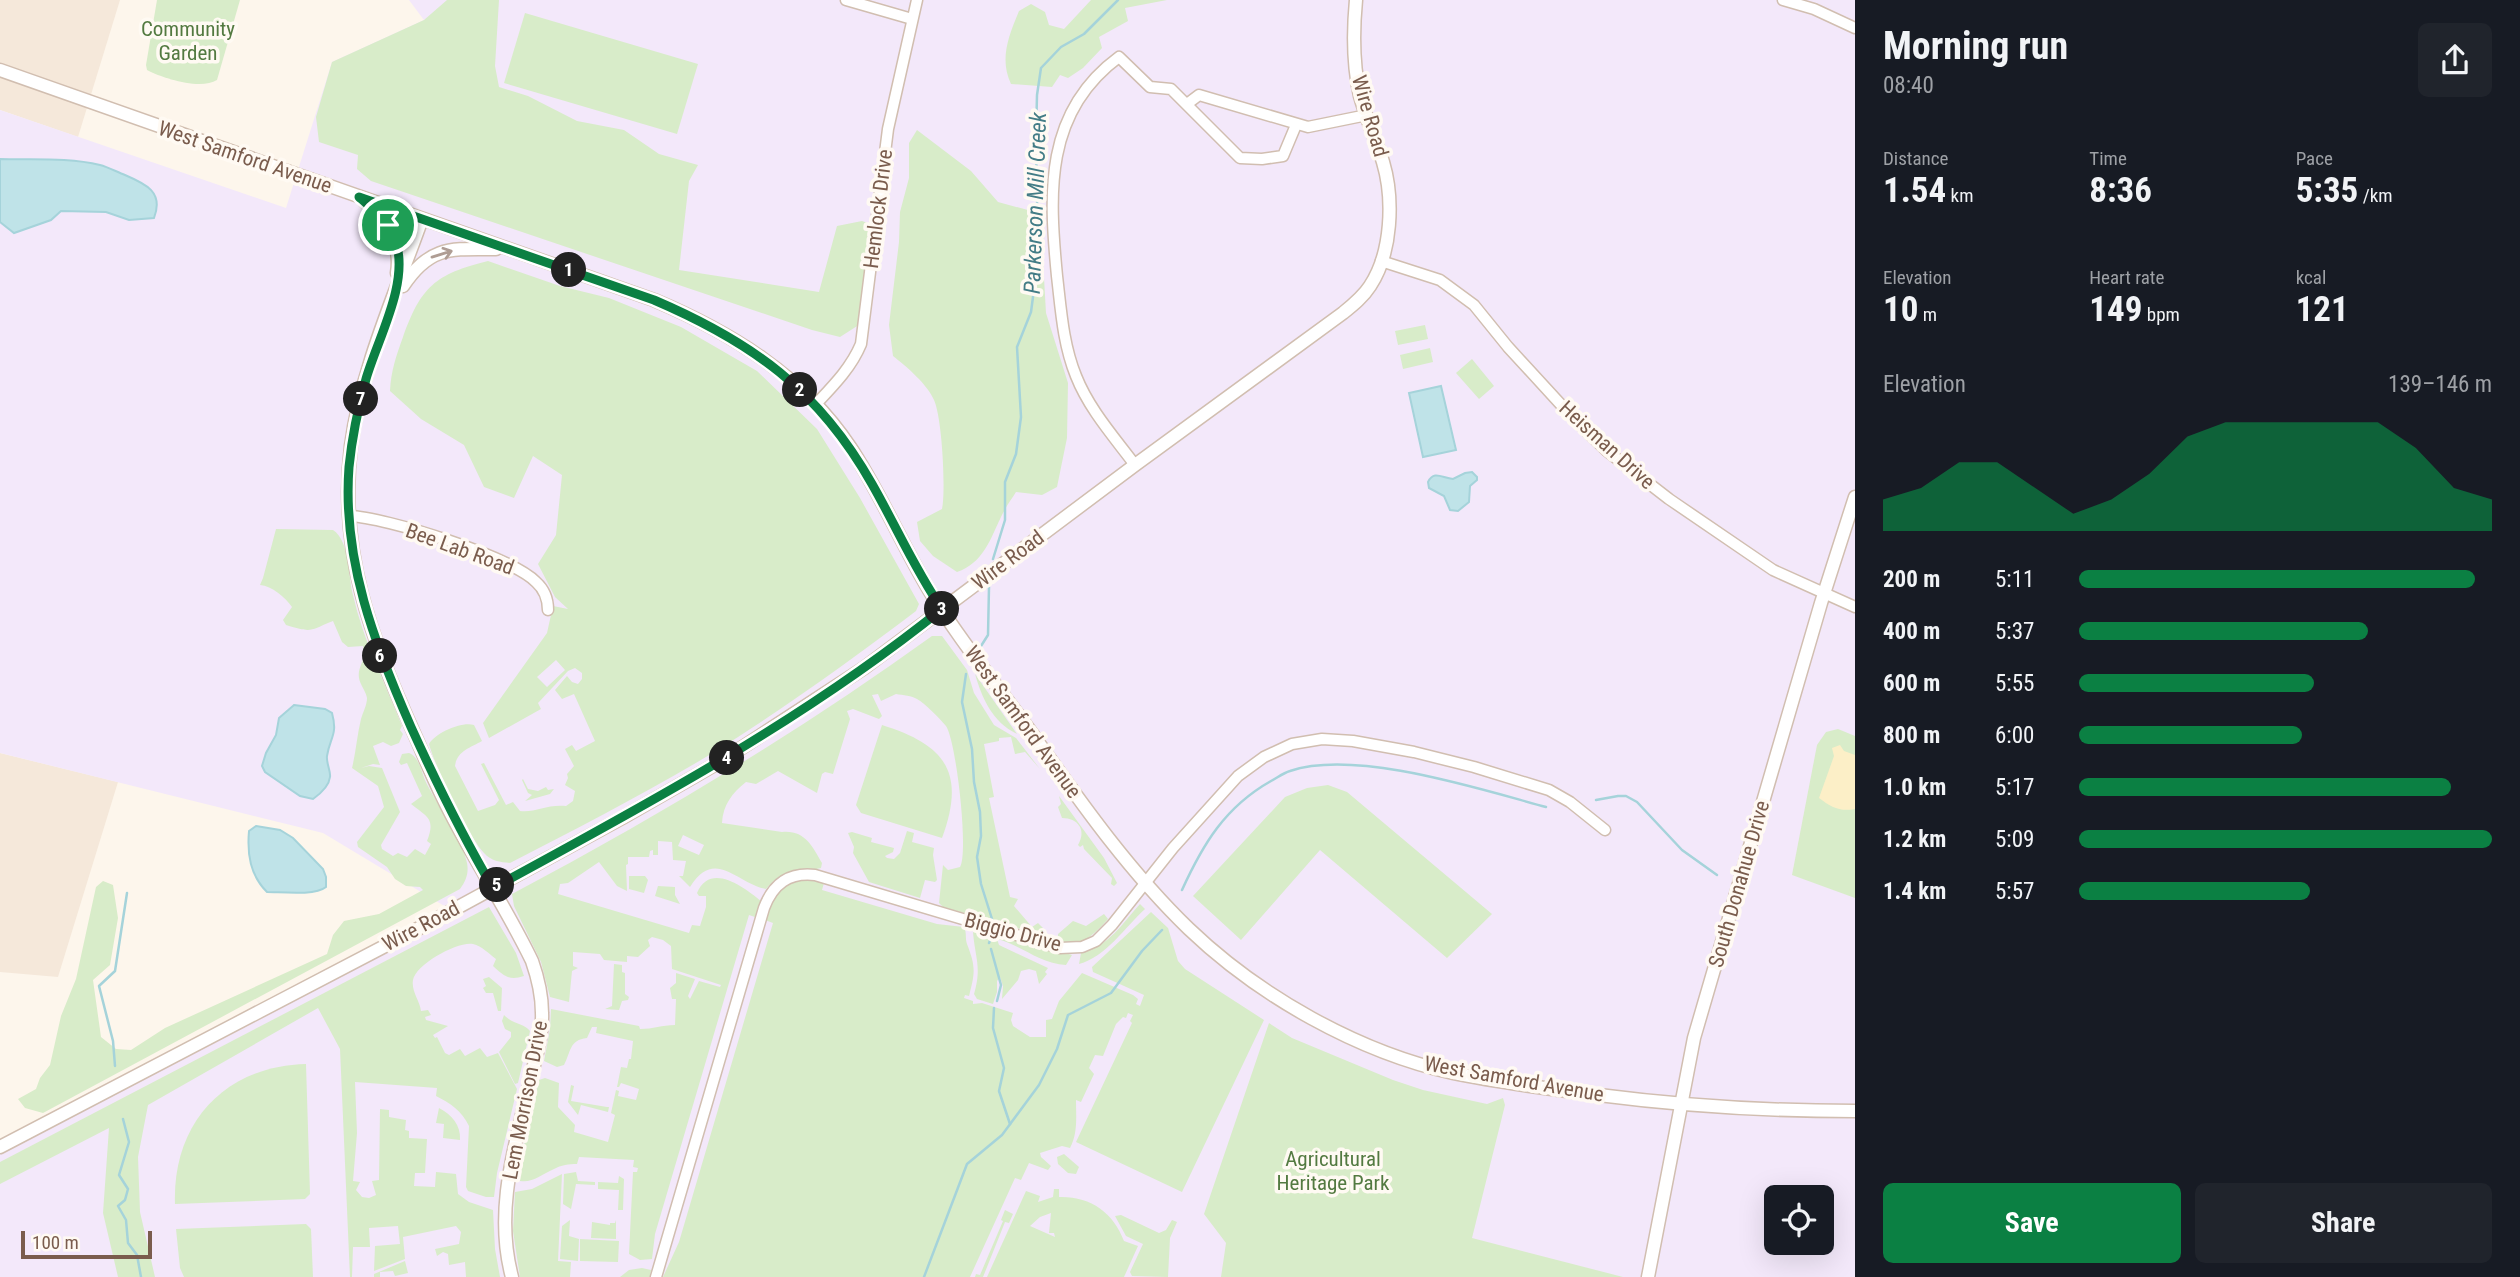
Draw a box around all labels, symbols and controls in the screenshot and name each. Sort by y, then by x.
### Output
park label: Community Garden [141,17,235,65]
button: share [2418,23,2492,97]
text: Morning run [1883,24,2068,68]
street label: Wire Road [1347,72,1393,160]
text: 08:40 [1883,72,1934,99]
water label: Parkerson Mill Creek [1019,111,1052,294]
street label: West Samford Avenue [155,116,335,198]
text: Distance [1883,147,1948,170]
text: Time [2089,147,2127,170]
text: Pace [2296,147,2333,170]
street label: Hemlock Drive [859,148,897,270]
text: 1.54 [1883,170,1946,211]
text: 8:36 [2089,170,2152,211]
text: 5:35 [2296,170,2358,211]
text: km [1946,184,1973,207]
text: /km [2358,184,2393,207]
pin [358,195,418,255]
icon: arrive [369,206,407,244]
one-way arrow [430,246,452,259]
pin: 1 [552,252,586,288]
text: 1 [564,258,573,281]
text: Elevation [1883,266,1951,289]
text: Heart rate [2089,266,2164,289]
text: kcal [2296,266,2326,289]
text: 10 [1883,289,1918,330]
text: 149 [2089,289,2142,330]
text: 121 [2296,289,2349,330]
text: m [1918,303,1937,326]
text: bpm [2142,303,2180,326]
text: Elevation [1883,371,1966,398]
text: 139–146 m [2388,371,2492,398]
pin: 2 [782,372,818,408]
text: 2 [795,378,804,401]
pin: 7 [344,382,378,416]
text: 7 [356,387,365,410]
street label: Heisman Drive [1554,396,1660,494]
street label: Bee Lab Road [403,518,517,580]
street label: Wire Road [967,525,1049,595]
text: 200 m [1883,566,1940,593]
text: 5:11 [1995,566,2034,593]
pin: 3 [925,592,960,626]
text: 3 [937,597,946,620]
text: 400 m [1883,618,1940,645]
text: 5:37 [1995,618,2034,645]
pin: 6 [362,638,398,674]
street label: West Samford Avenue [960,641,1086,803]
text: 6 [375,644,384,667]
text: 600 m [1883,670,1940,697]
text: 5:55 [1995,670,2034,697]
text: 800 m [1883,722,1940,749]
text: 6:00 [1995,722,2034,749]
pin: 4 [710,740,744,776]
text: 4 [722,746,731,769]
text: 1.0 km [1883,774,1946,801]
text: 5:17 [1995,774,2034,801]
street label: South Donahue Drive [1704,798,1774,970]
text: 1.2 km [1883,826,1946,853]
text: 5:09 [1995,826,2034,853]
pin: 5 [480,868,514,903]
text: 5 [492,873,501,896]
text: 1.4 km [1883,878,1946,905]
text: 5:57 [1995,878,2034,905]
street label: Wire Road [378,896,464,956]
street label: Biggio Drive [962,908,1064,956]
street label: Lem Morrison Drive [498,1018,552,1182]
street label: West Samford Avenue [1422,1051,1606,1107]
park label: Agricultural Heritage Park [1277,1147,1390,1195]
button: Save [1883,1183,2181,1263]
button: Share [2195,1183,2492,1263]
map controls [1764,1185,1834,1255]
button: locate [1764,1185,1834,1255]
scale bar [21,1228,152,1260]
text: 100 m [32,1231,79,1254]

